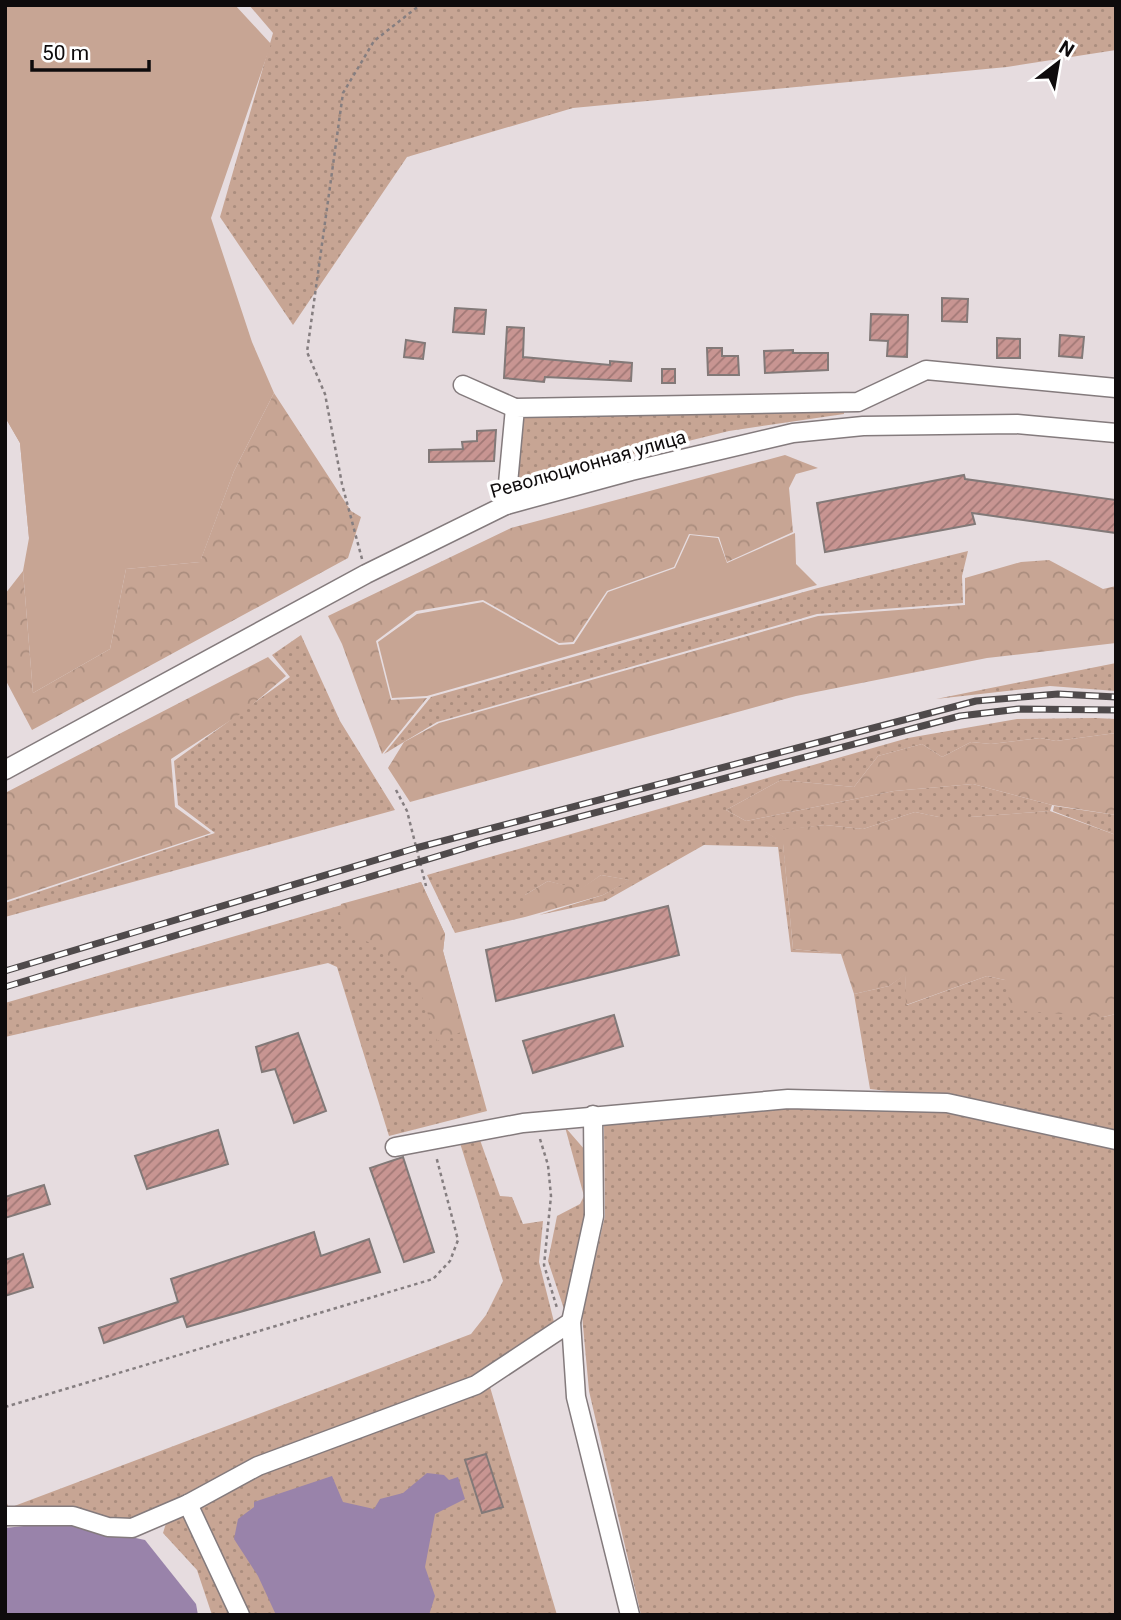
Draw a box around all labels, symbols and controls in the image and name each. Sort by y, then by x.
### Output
scale bar [32,28,149,72]
north arrow [1023,28,1093,98]
text: N [1055,36,1078,62]
text: 50 m [42,41,89,65]
street label: Революционная улица [487,425,689,503]

